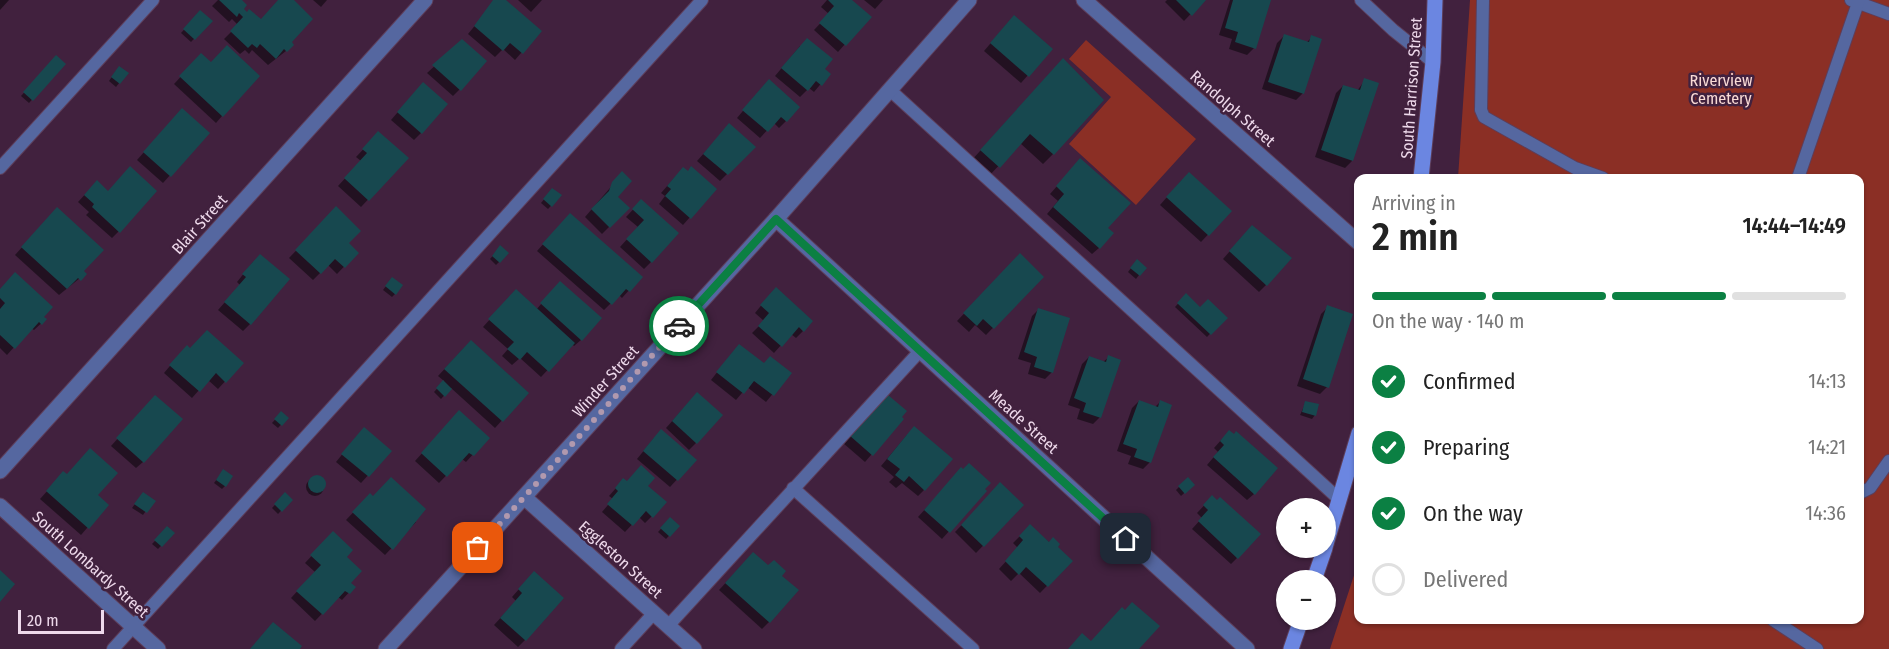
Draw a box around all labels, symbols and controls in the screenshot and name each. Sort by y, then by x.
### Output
street label: South Harrison Street [1397,16,1426,159]
street label: Randolph Street [1186,66,1280,151]
park label: Riverview Cemetery [1690,71,1753,108]
street label: Blair Street [168,190,232,258]
text: Arriving in [1372,191,1456,215]
text: 14:44–14:49 [1742,212,1846,239]
text: 2 min [1372,214,1459,260]
courier [649,296,709,356]
text: On the way · 140 m [1372,309,1524,333]
icon: car [663,310,696,343]
street label: Winder Street [568,341,643,421]
icon: check [1372,365,1405,398]
text: Confirmed [1423,368,1516,395]
text: 14:13 [1808,369,1846,393]
street label: Meade Street [985,385,1063,458]
icon: check [1372,431,1405,464]
text: Preparing [1423,434,1509,461]
text: 14:21 [1808,435,1846,459]
icon: check [1372,497,1405,530]
map controls [1276,498,1336,630]
button: + [1276,498,1336,558]
text: On the way [1423,500,1523,527]
text: 14:36 [1805,501,1846,525]
street label: South Lombardy Street [29,507,153,622]
pin [1100,513,1151,564]
street label: Eggleston Street [575,517,667,602]
pin [452,522,503,573]
icon: home [1109,522,1142,555]
icon: bag [461,531,494,564]
text: Delivered [1423,566,1508,593]
button: − [1276,570,1336,630]
scale bar [18,607,104,634]
text: 20 m [27,611,58,630]

